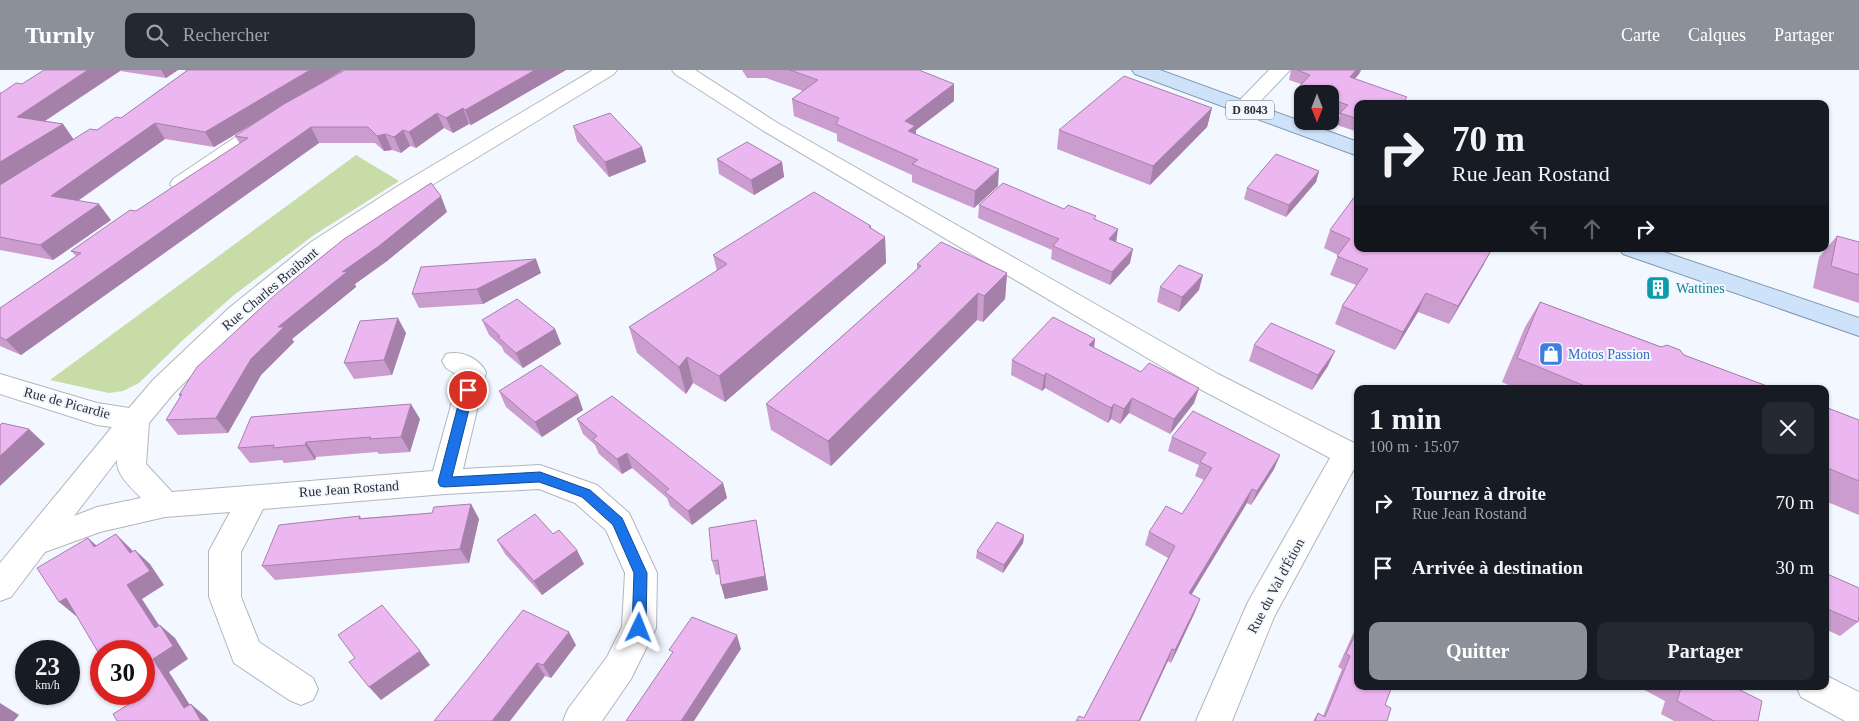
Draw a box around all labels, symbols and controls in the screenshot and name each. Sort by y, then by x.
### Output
search box [125,13,475,58]
icon: search [143,21,171,49]
text: Turnly [25,22,95,48]
text: Rechercher [183,24,269,45]
text: Carte [1621,25,1660,45]
text: Calques [1688,25,1746,45]
text: Partager [1774,25,1834,45]
north arrow [1294,85,1339,130]
map controls [1294,85,1339,130]
road number: D 8043 [1226,100,1274,120]
icon: right [1369,120,1434,185]
text: 70 m [1452,120,1525,159]
text: Rue Jean Rostand [1452,161,1610,186]
icon: left [1525,215,1553,243]
icon: ahead [1578,215,1606,243]
icon: right [1631,215,1659,243]
street label: Rue Charles Braibant [219,244,321,333]
building icon: Wattines [1645,275,1671,301]
place label: Wattines [1676,281,1725,296]
shop icon: Motos Passion [1538,341,1564,367]
place label: Motos Passion [1568,347,1650,362]
pin [447,369,489,411]
icon: arrive [454,376,482,404]
street label: Rue de Picardie [22,384,112,422]
text: 1 min [1369,402,1442,435]
button: close [1762,402,1814,454]
text: 100 m · 15:07 [1369,438,1459,455]
street label: Rue Jean Rostand [298,478,400,500]
text: Tournez à droite [1412,483,1546,504]
icon: right [1369,489,1397,517]
text: 70 m [1775,492,1814,513]
text: Rue Jean Rostand [1412,505,1527,522]
street label: Rue du Val d'Étion [1244,536,1307,636]
icon: arrive [1369,554,1397,582]
text: Arrivée à destination [1412,557,1583,578]
text: 30 m [1775,557,1814,578]
position arrow [612,601,664,653]
button: Quitter [1369,622,1587,680]
button: Partager [1597,622,1814,680]
speed limit sign: 30 [90,640,155,705]
text: 23 [35,653,60,680]
text: km/h [35,678,60,692]

